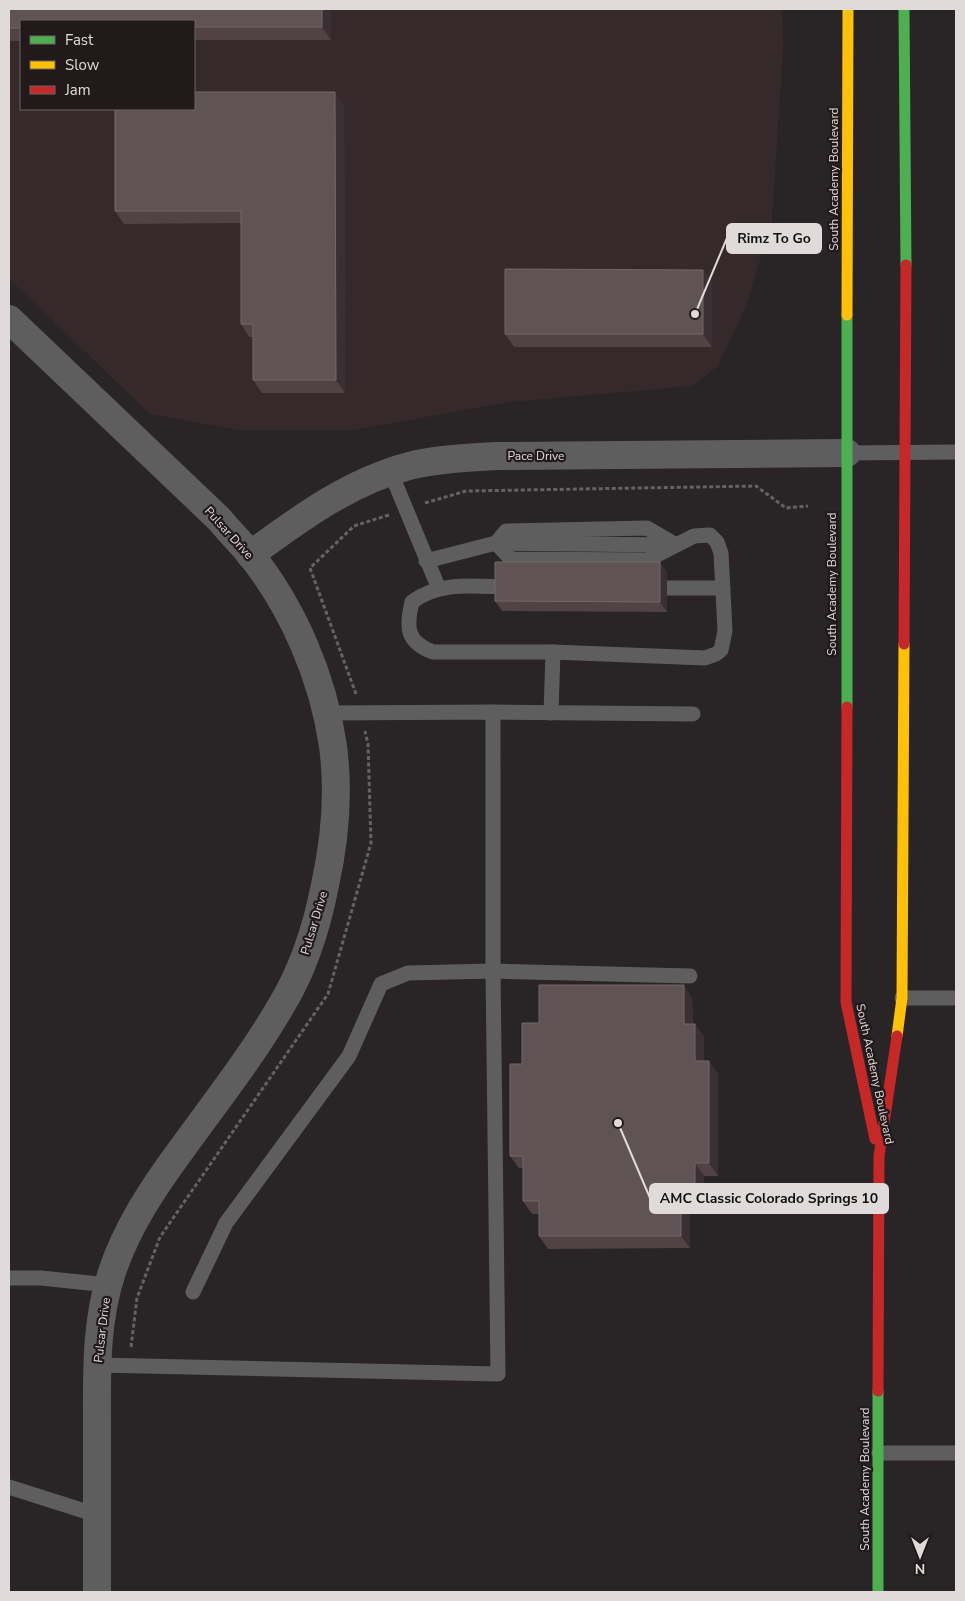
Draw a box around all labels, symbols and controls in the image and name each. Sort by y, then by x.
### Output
legend [20,20,195,110]
text: Fast [65,30,94,50]
text: Slow [65,55,100,75]
text: Jam [64,80,91,100]
street label: South Academy Boulevard [826,107,842,251]
callout: Rimz To Go [727,224,821,253]
text: Rimz To Go [737,229,811,248]
street label: Pace Drive [507,448,565,464]
street label: Pulsar Drive [201,503,257,563]
street label: South Academy Boulevard [824,512,840,656]
street label: Pulsar Drive [297,889,331,957]
street label: South Academy Boulevard [852,1002,898,1146]
callout: AMC Classic Colorado Springs 10 [650,1184,888,1213]
text: AMC Classic Colorado Springs 10 [660,1189,878,1208]
street label: Pulsar Drive [90,1296,114,1364]
street label: South Academy Boulevard [857,1407,873,1551]
north arrow [895,1531,945,1581]
text: N [915,1559,925,1578]

